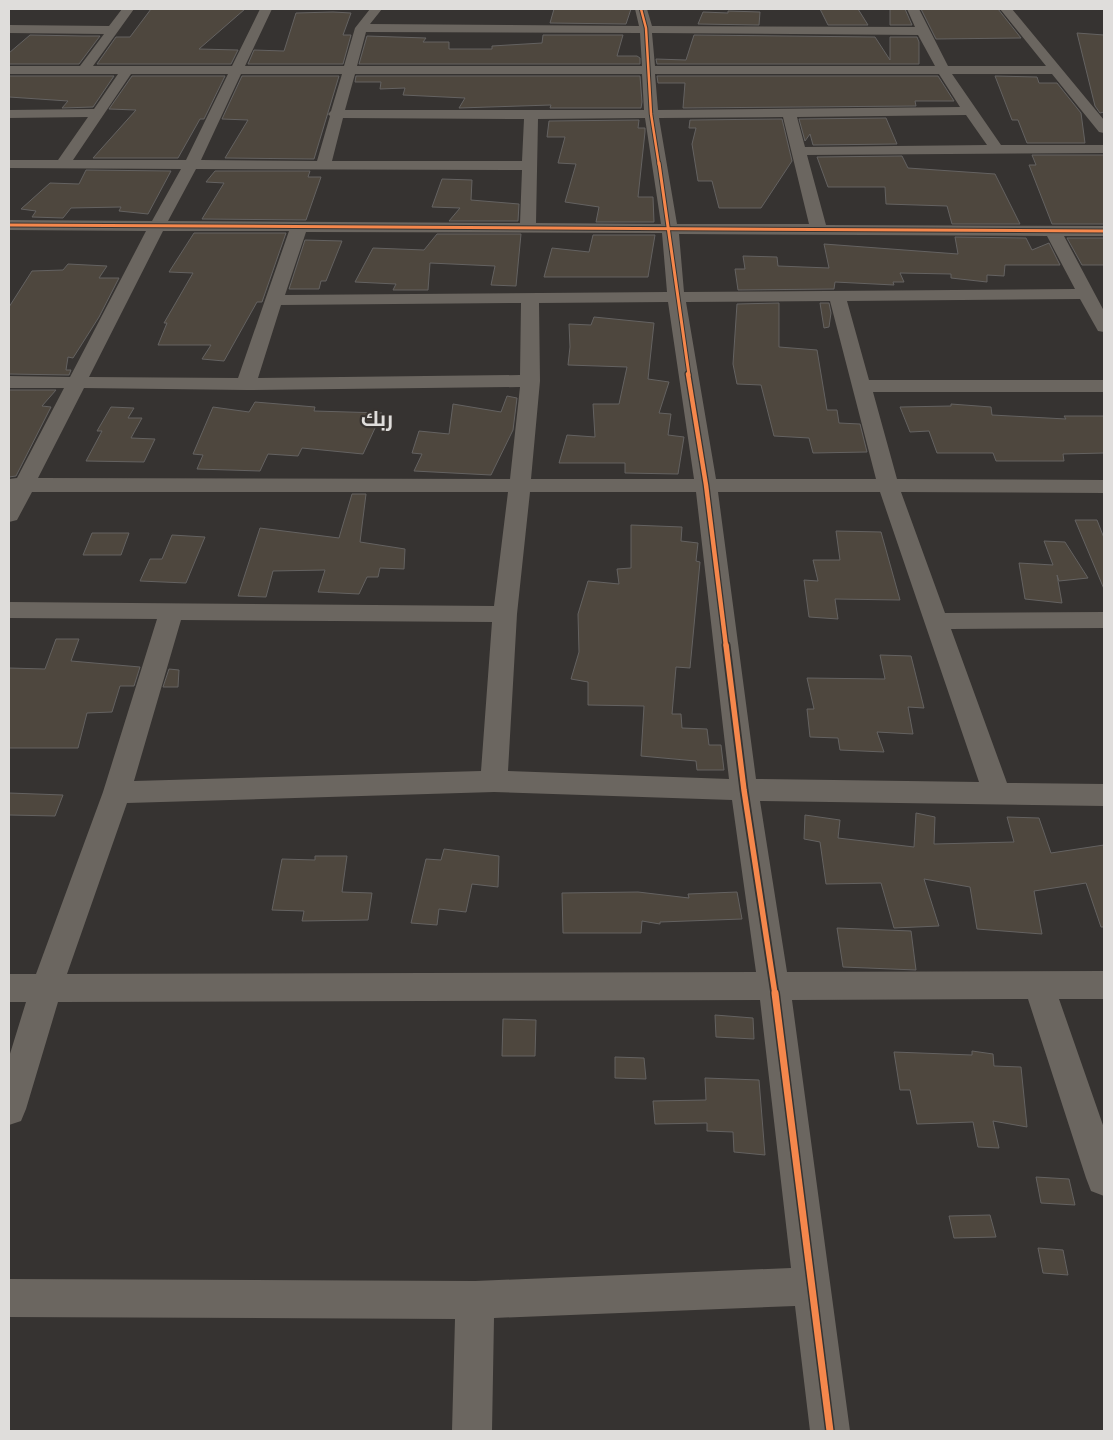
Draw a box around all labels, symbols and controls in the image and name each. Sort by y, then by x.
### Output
district label: ربك [361,403,393,431]

